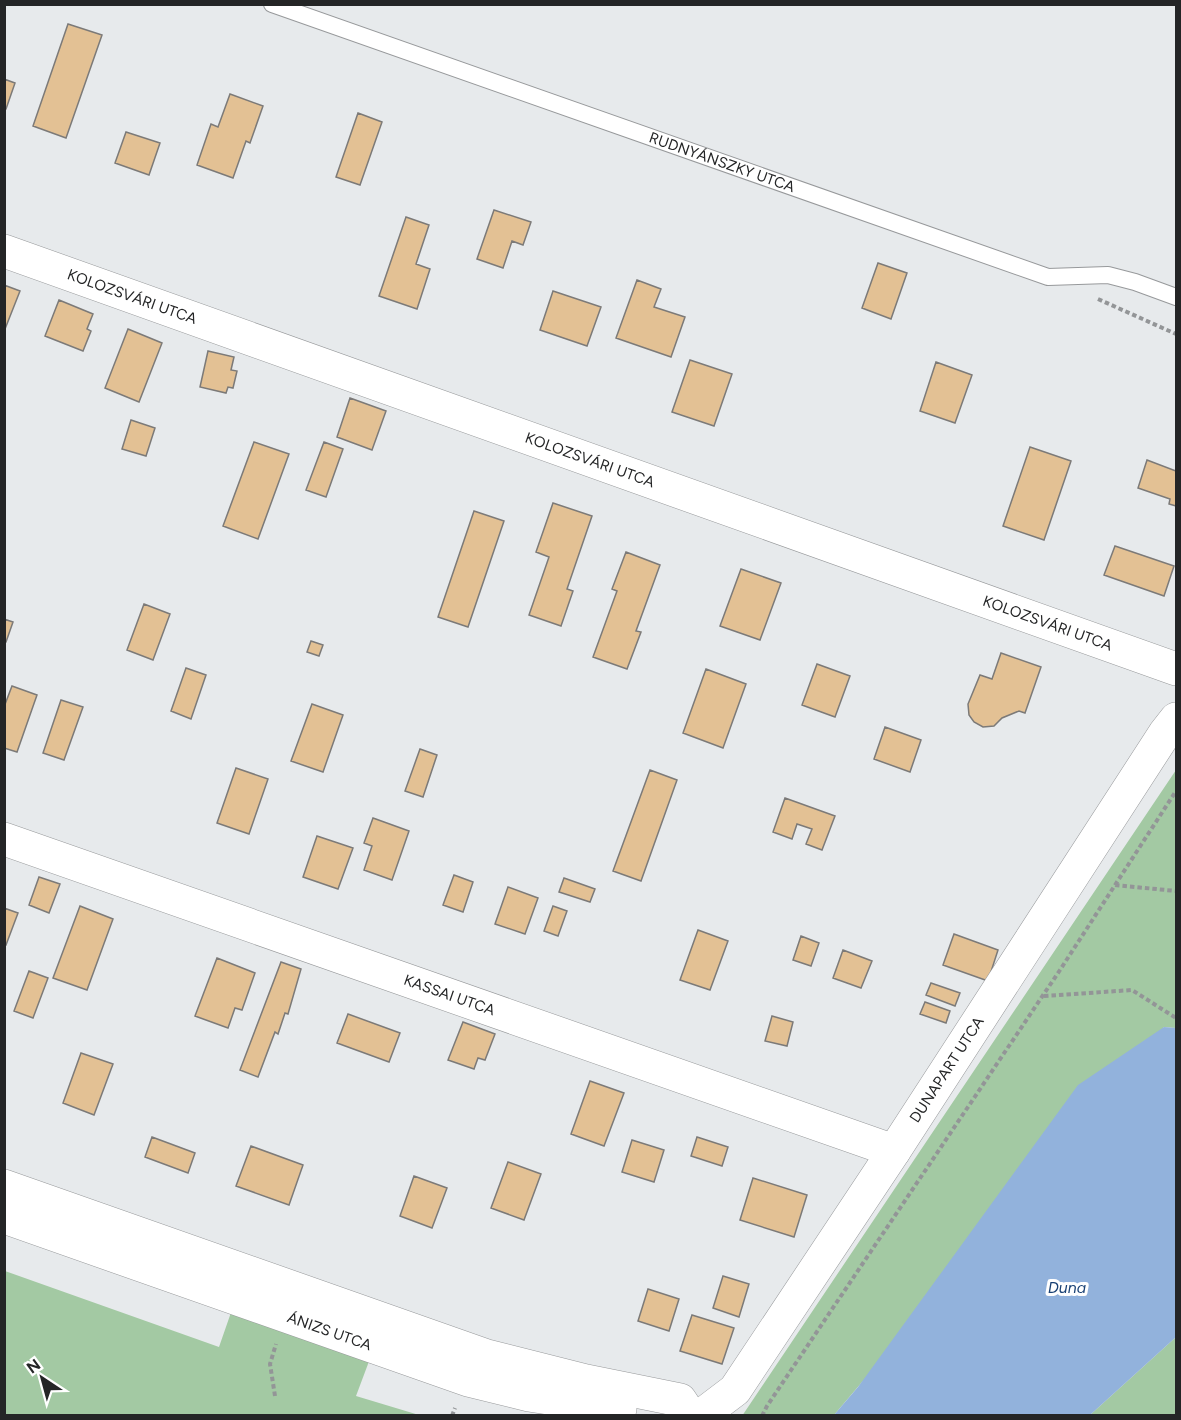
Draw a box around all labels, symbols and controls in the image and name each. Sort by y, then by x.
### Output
street label: RUDNYÁNSZKY UTCA [647,128,797,196]
street label: KOLOZSVÁRI UTCA [65,265,199,328]
street label: KOLOZSVÁRI UTCA [523,429,657,491]
street label: KOLOZSVÁRI UTCA [980,592,1115,655]
street label: KASSAI UTCA [401,971,497,1019]
street label: DUNAPART UTCA [906,1013,988,1126]
water label: Duna [1048,1278,1086,1297]
street label: ÁNIZS UTCA [285,1308,374,1354]
north arrow [12,1348,72,1408]
text: N [23,1355,44,1378]

